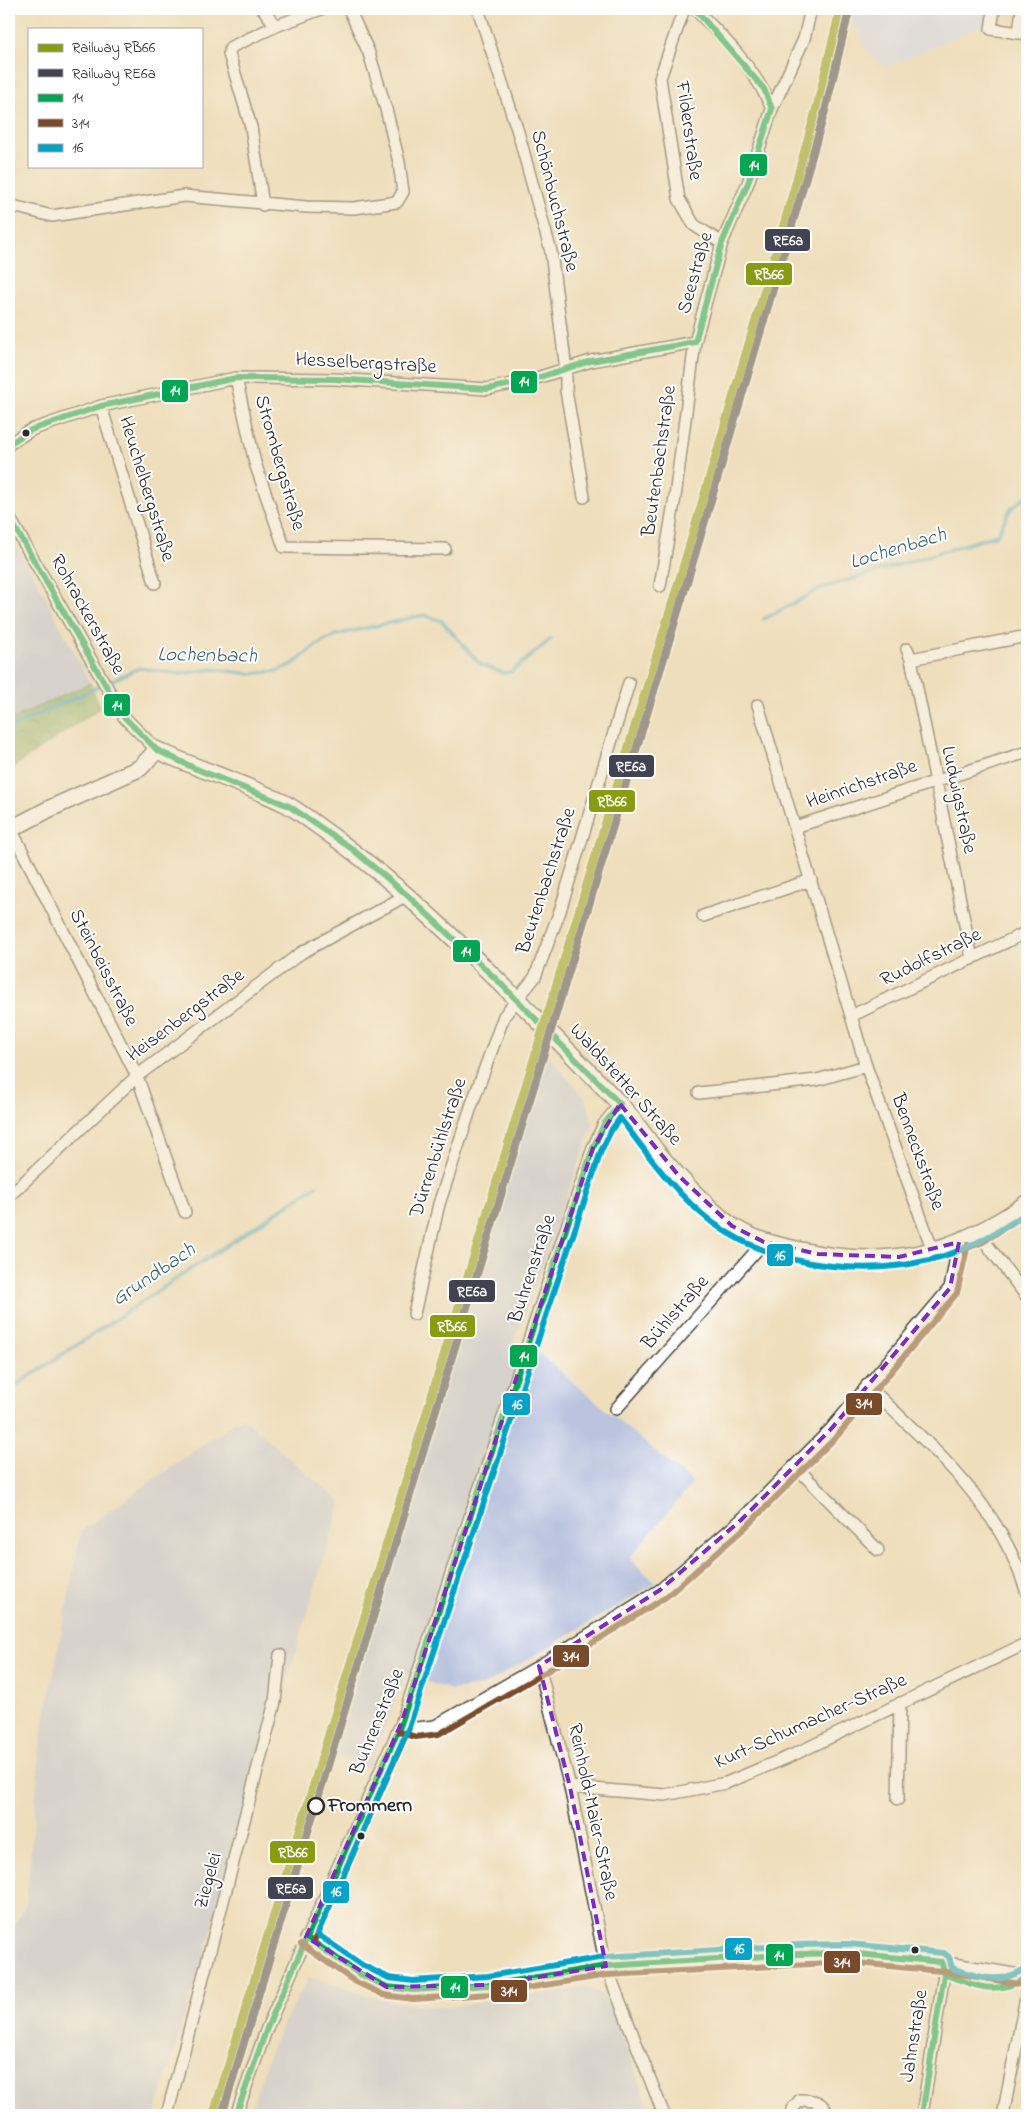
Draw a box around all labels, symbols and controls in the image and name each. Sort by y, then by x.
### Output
legend [28,28,202,168]
text: Railway RB66 [72,37,156,60]
text: Railway RE6a [72,63,156,86]
street label: Filderstraße [667,79,709,182]
text: 14 [72,87,83,109]
text: 314 [72,113,89,135]
street label: Schönbuchstraße [522,127,586,275]
text: 16 [72,137,84,159]
line badge: 14 [739,153,768,177]
text: 14 [749,156,759,177]
line badge: RE6a [764,228,811,252]
street label: Seestraße [670,229,722,317]
text: RE6a [772,231,803,252]
line badge: RB66 [745,262,793,286]
text: RB66 [753,265,785,286]
street label: Hesselbergstraße [295,346,437,383]
line badge: 14 [510,370,538,394]
text: 14 [519,372,529,393]
line badge: 14 [161,379,189,403]
text: 14 [170,381,180,402]
street label: Beutenbachstraße [635,383,685,539]
street label: Strombergstraße [245,392,312,534]
street label: Heuchelbergstraße [109,413,182,566]
unlabelled marker [21,428,31,438]
water label: Lochenbach [846,520,951,578]
street label: Rohrackerstraße [42,550,132,680]
water label: Lochenbach [157,640,258,672]
line badge: 14 [103,693,131,717]
text: 14 [112,696,122,717]
street label: Ludwigstraße [932,744,984,857]
street label: Heinrichstraße [803,752,921,818]
line badge: RE6a [608,754,655,778]
text: RE6a [615,757,646,778]
line badge: RB66 [588,789,636,813]
text: RB66 [596,792,628,813]
street label: Beutenbachstraße [509,804,584,959]
street label: Steinbeisstraße [61,904,145,1032]
street label: Rudolfstraße [875,921,987,995]
line badge: 14 [452,939,481,963]
text: 14 [461,942,471,963]
street label: Heisenbergstraße [121,962,252,1071]
street label: Waldstetter Straße [562,1017,688,1153]
street label: Dürrenbühlstraße [402,1074,475,1223]
street label: Benneckstraße [882,1089,952,1214]
street label: Buhrenstraße [501,1211,564,1328]
water label: Grundbach [106,1235,203,1314]
line badge: 16 [766,1243,794,1267]
text: 16 [775,1246,786,1267]
street label: Bühlstraße [635,1269,717,1358]
line badge: RE6a [448,1279,496,1303]
text: RE6a [456,1282,487,1303]
line badge: RB66 [429,1314,476,1338]
text: RB66 [436,1317,468,1338]
line badge: 14 [509,1344,538,1368]
text: 14 [519,1347,529,1368]
line badge: 16 [502,1392,531,1416]
line badge: 314 [845,1392,883,1416]
text: 314 [855,1394,872,1415]
text: 16 [512,1395,523,1416]
line badge: 314 [552,1644,590,1668]
text: 314 [562,1647,579,1668]
street label: Buhrenstraße [343,1664,413,1781]
street label: Kurt-Schumacher-Straße [710,1667,912,1777]
street label: Reinhold-Maier-Straße [559,1721,625,1903]
place label: Frommern [327,1792,412,1821]
marker: Frommern [307,1797,325,1815]
unlabelled marker [356,1831,366,1841]
line badge: RB66 [269,1840,316,1864]
text: RB66 [277,1843,309,1864]
street label: Ziegelei [188,1849,231,1913]
line badge: RE6a [267,1876,314,1900]
text: RE6a [275,1879,306,1900]
line badge: 16 [322,1880,350,1904]
text: 16 [331,1882,342,1903]
line badge: 16 [724,1937,753,1961]
text: 16 [734,1939,745,1960]
line badge: 14 [765,1943,794,1967]
unlabelled marker [910,1945,920,1955]
text: 14 [774,1946,784,1967]
line badge: 314 [823,1950,861,1974]
text: 314 [833,1953,850,1974]
line badge: 14 [440,1975,469,1999]
text: 14 [450,1978,460,1999]
line badge: 314 [490,1979,528,2003]
text: 314 [500,1982,517,2003]
street label: Jahnstraße [893,1988,937,2084]

